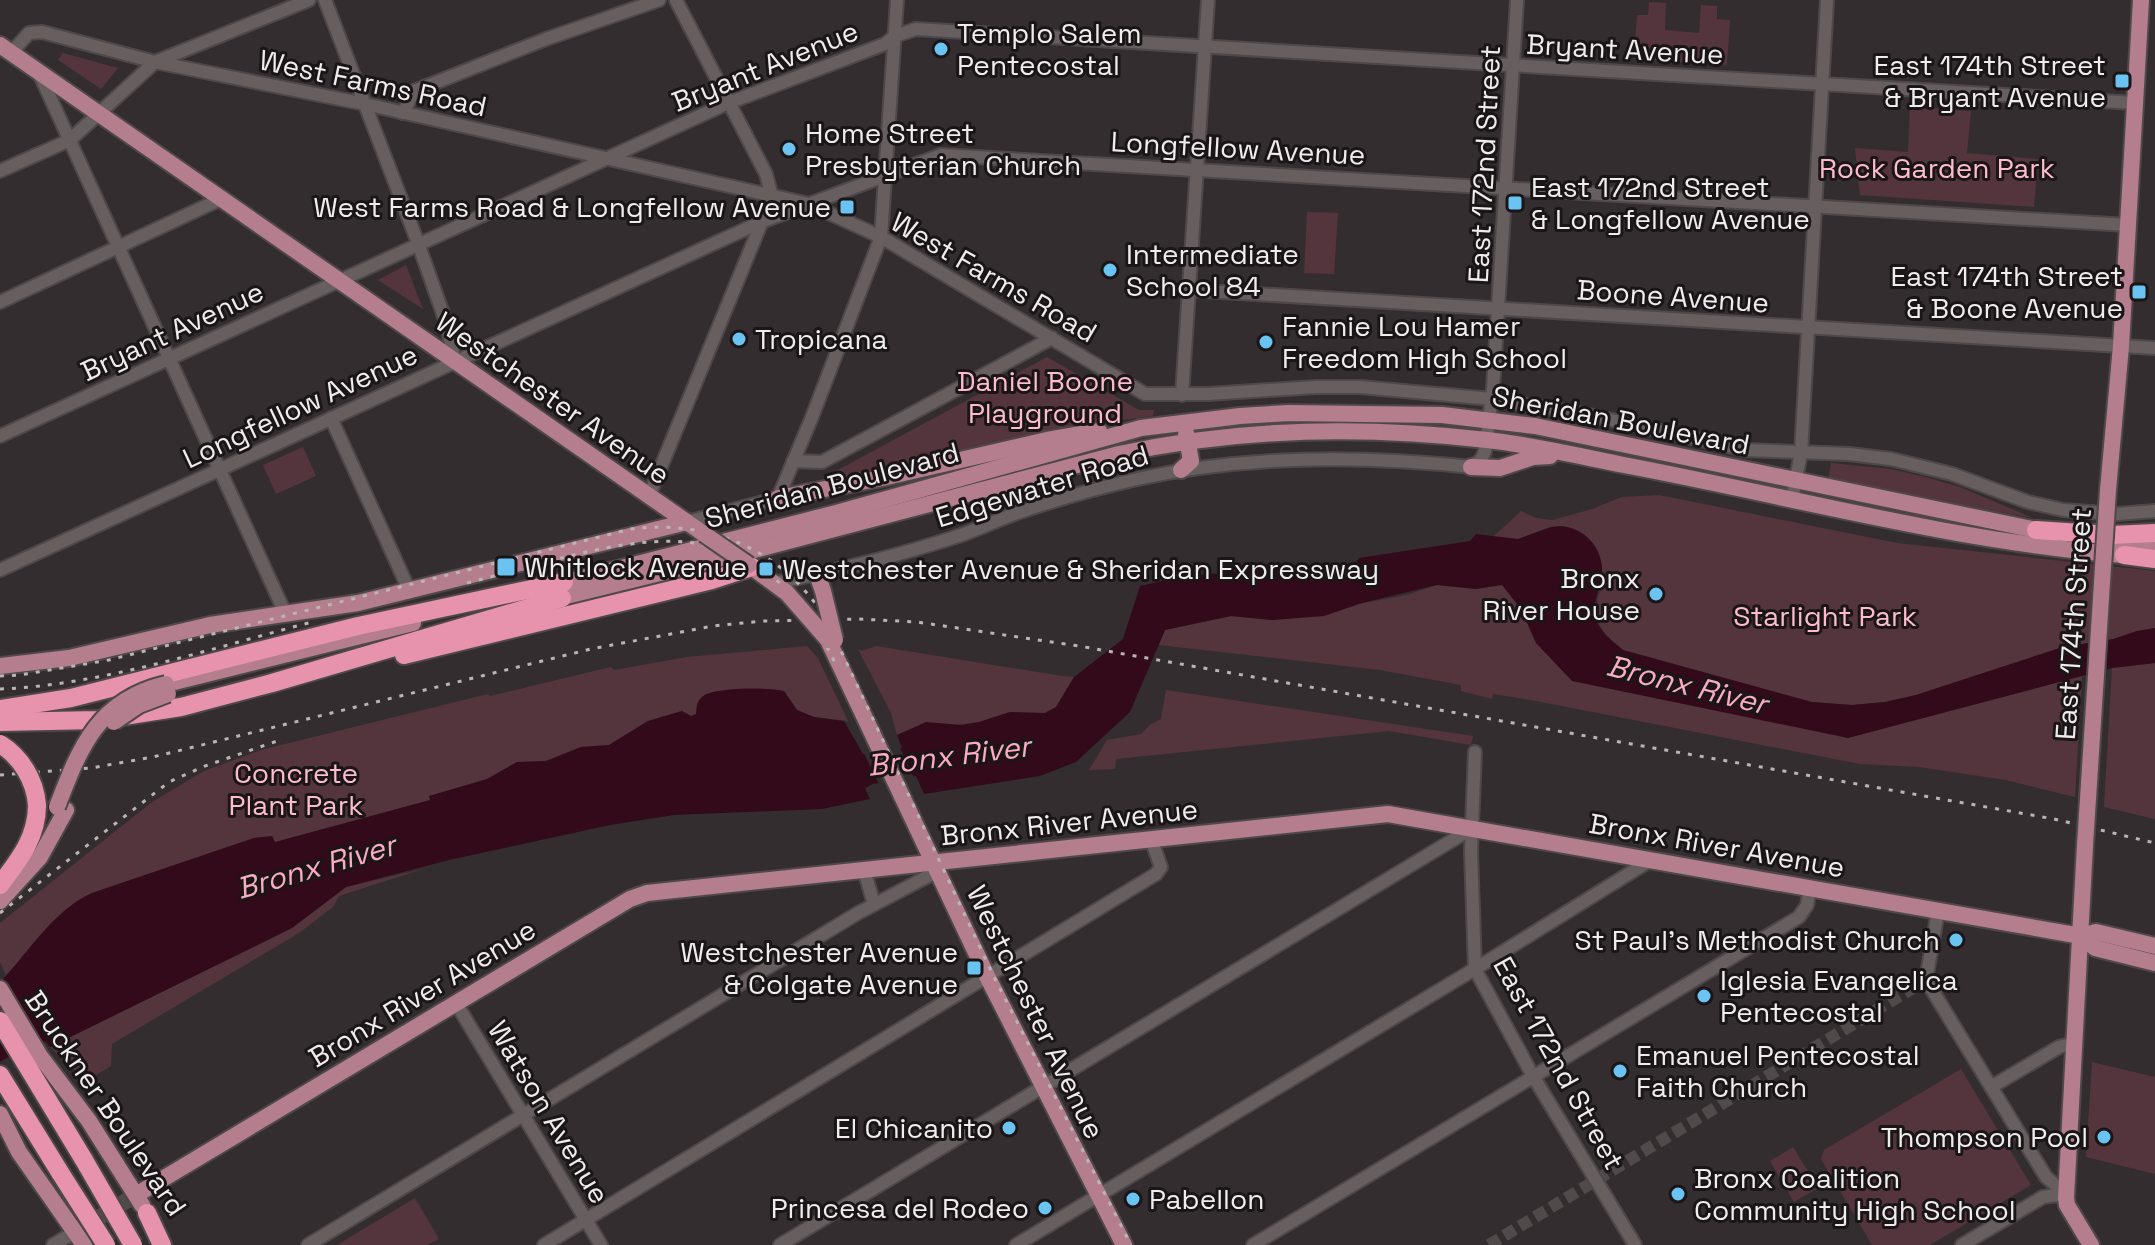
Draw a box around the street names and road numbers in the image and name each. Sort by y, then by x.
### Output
street label: Bryant Avenue [667,12,863,120]
street label: Bryant Avenue [1525,26,1725,72]
street label: West Farms Road [256,41,490,125]
street label: East 172nd Street [1460,44,1508,284]
street label: Longfellow Avenue [1110,123,1366,173]
street label: West Farms Road [885,204,1103,350]
street label: Boone Avenue [1576,271,1770,321]
street label: Bryant Avenue [75,273,269,389]
street label: Westchester Avenue [429,304,677,492]
street label: Longfellow Avenue [177,336,423,476]
street label: Sheridan Boulevard [1489,377,1753,463]
street label: Sheridan Boulevard [701,434,963,536]
street label: Edgewater Road [931,436,1153,536]
street label: East 174th Street [2047,507,2099,741]
street label: Bronx River Avenue [938,791,1200,853]
street label: Bronx River Avenue [1586,805,1848,885]
street label: Westchester Avenue [959,879,1113,1145]
street label: Bronx River Avenue [302,911,542,1075]
street label: East 172nd Street [1485,950,1633,1176]
street label: Bruckner Boulevard [17,983,195,1223]
street label: Watson Avenue [480,1014,618,1210]

